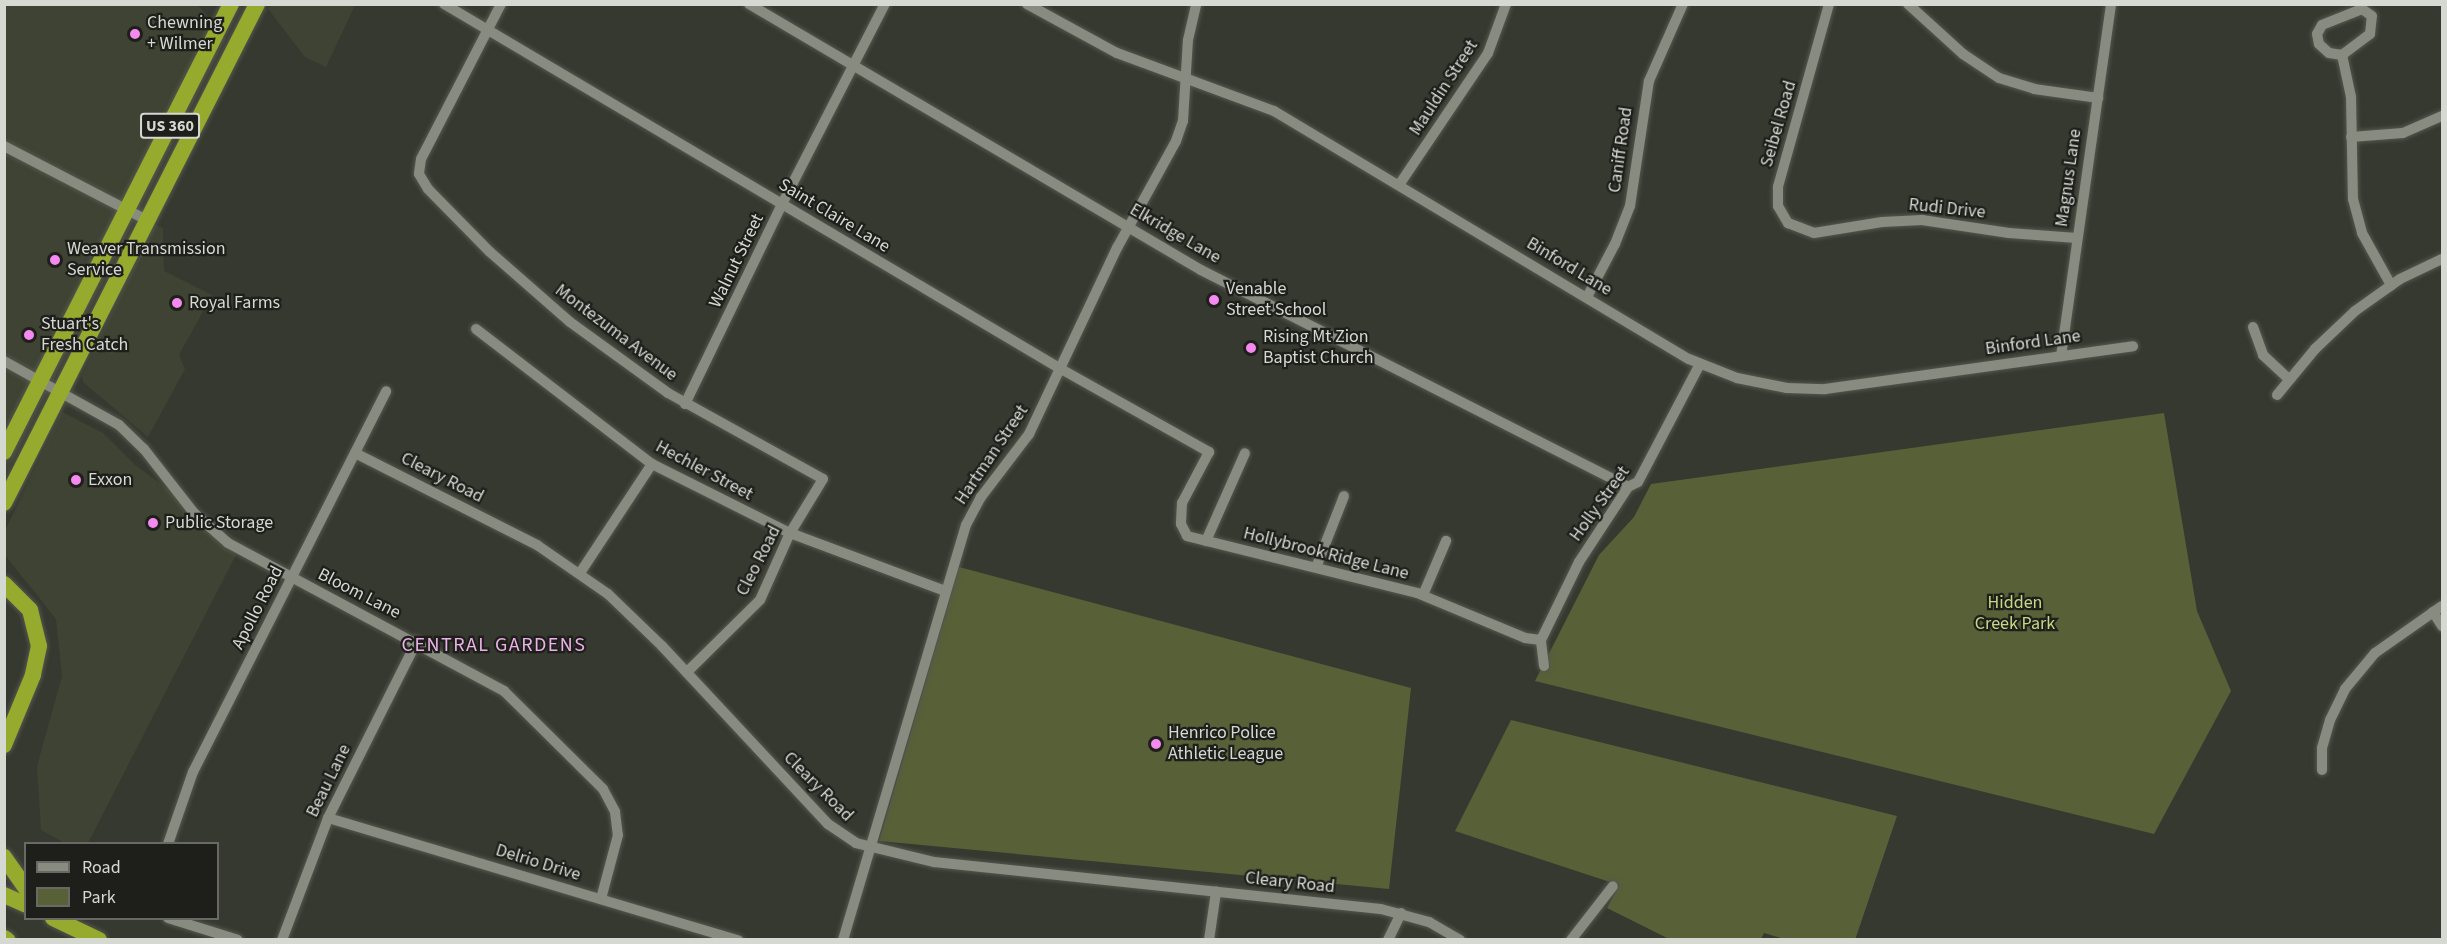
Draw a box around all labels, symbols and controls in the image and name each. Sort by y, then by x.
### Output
place label: Chewning + Wilmer [147,13,222,56]
marker: Chewning + Wilmer [128,27,142,41]
street label: Mauldin Street [1405,36,1483,140]
street label: Seibel Road [1756,78,1802,170]
street label: Caniff Road [1604,106,1638,194]
road number: US 360 [140,113,200,139]
street label: Magnus Lane [2051,128,2087,228]
street label: Saint Claire Lane [774,174,894,258]
street label: Rudi Drive [1908,194,1986,224]
street label: Elkridge Lane [1126,199,1224,269]
street label: Walnut Street [705,210,769,312]
street label: Binford Lane [1522,233,1616,301]
place label: Weaver Transmission Service [67,239,226,282]
marker: Weaver Transmission Service [48,253,62,267]
place label: Venable Street School [1226,279,1326,322]
street label: Montezuma Avenue [550,280,682,386]
place label: Royal Farms [189,292,280,314]
marker: Venable Street School [1207,293,1221,307]
marker: Royal Farms [170,296,184,310]
place label: Stuart's Fresh Catch [41,314,128,356]
street label: Binford Lane [1984,326,2082,360]
place label: Rising Mt Zion Baptist Church [1263,327,1374,370]
marker: Stuart's Fresh Catch [22,328,36,342]
marker: Rising Mt Zion Baptist Church [1244,341,1258,355]
street label: Hartman Street [951,401,1033,509]
street label: Hechler Street [652,436,756,506]
street label: Cleary Road [397,448,487,508]
street label: Holly Street [1565,462,1635,546]
place label: Exxon [88,469,132,491]
marker: Exxon [69,473,83,487]
place label: Public Storage [165,512,273,534]
marker: Public Storage [146,516,160,530]
street label: Cleo Road [732,522,786,600]
street label: Hollybrook Ridge Lane [1241,523,1411,585]
street label: Apollo Road [228,563,288,653]
street label: Bloom Lane [314,564,404,624]
park label: Hidden Creek Park [1975,593,2055,636]
district label: CENTRAL GARDENS [402,633,586,657]
place label: Henrico Police Athletic League [1168,723,1283,766]
marker: Henrico Police Athletic League [1149,737,1163,751]
street label: Beau Lane [302,741,356,821]
street label: Cleary Road [779,748,857,826]
street label: Delrio Drive [493,840,583,886]
legend [24,842,219,920]
text: Road [82,855,121,880]
street label: Cleary Road [1244,868,1336,898]
text: Park [82,885,116,910]

